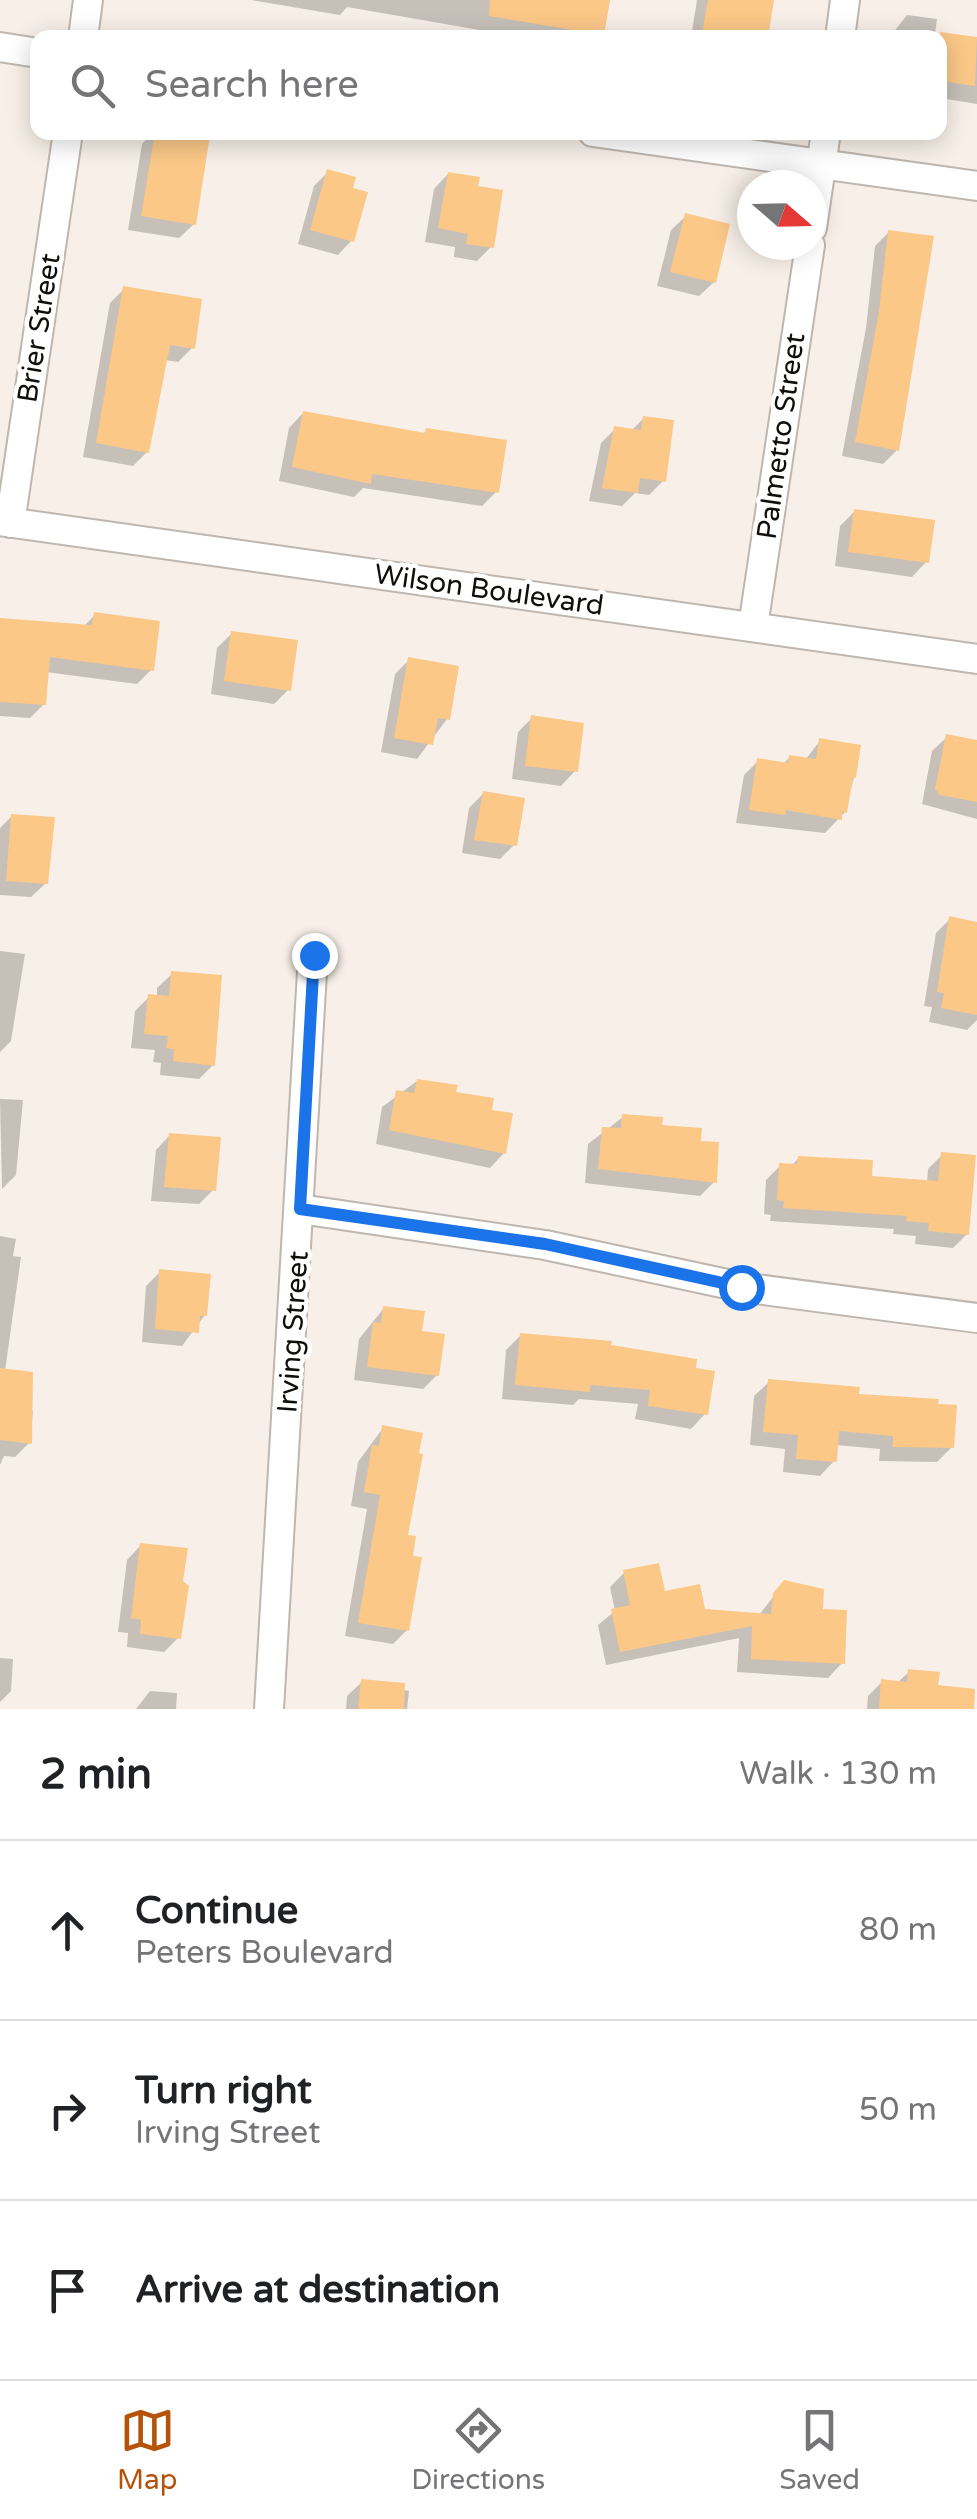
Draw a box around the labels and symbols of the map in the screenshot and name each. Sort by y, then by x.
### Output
north arrow [737,170,827,260]
street label: Brier Street [10,251,68,405]
street label: Palmetto Street [750,330,812,541]
street label: Wilson Boulevard [372,557,606,623]
route end [292,933,338,979]
street label: Irving Street [270,1250,316,1414]
route start [719,1265,765,1311]

